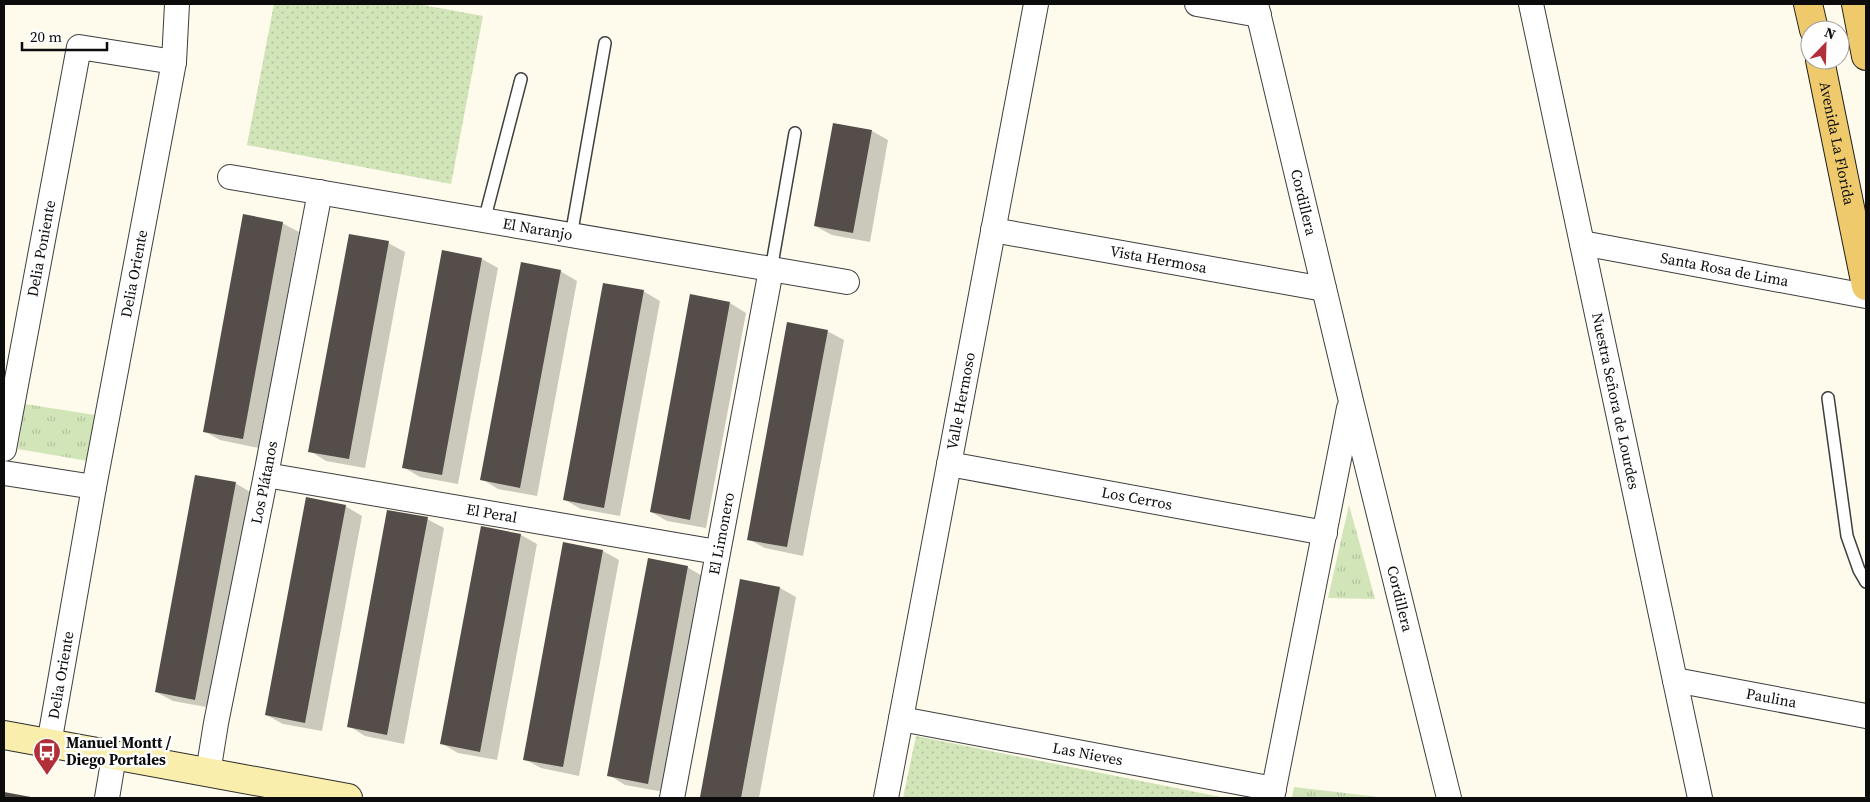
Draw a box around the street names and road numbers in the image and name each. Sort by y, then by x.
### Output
street label: Avenida La Florida [1815,80,1860,207]
street label: Cordillera [1286,167,1322,238]
street label: Delia Poniente [22,198,60,298]
street label: El Naranjo [501,213,574,245]
street label: Delia Oriente [115,228,152,319]
street label: Vista Hermosa [1108,240,1209,278]
street label: Santa Rosa de Lima [1659,247,1791,291]
street label: Nuestra Señora de Lourdes [1587,311,1645,491]
street label: Valle Hermoso [941,350,980,451]
street label: Los Plátanos [245,439,282,526]
street label: Los Cerros [1100,481,1174,515]
street label: El Limonero [703,491,739,576]
street label: El Peral [465,498,519,528]
street label: Cordillera [1382,564,1419,634]
street label: Delia Oriente [43,629,79,721]
street label: Paulina [1744,683,1799,713]
street label: Las Nieves [1051,737,1125,770]

